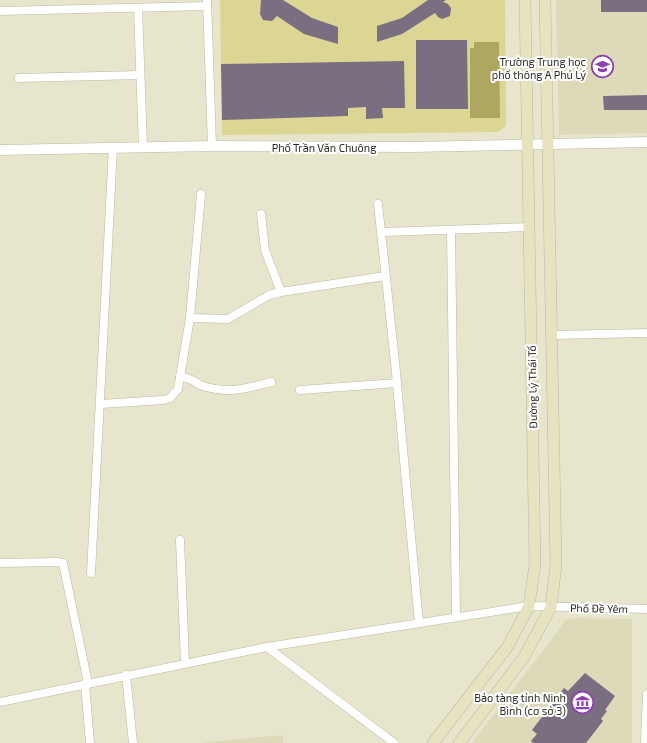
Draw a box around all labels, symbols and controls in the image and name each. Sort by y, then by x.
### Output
school or university icon: Trường Trung học phổ thông A Phủ Lý [589,54,615,80]
place label: Trường Trung học phổ thông A Phủ Lý [492,55,586,81]
street label: Phố Trần Văn Chuông [272,141,376,154]
street label: Đường Lý Thái Tổ [525,345,539,429]
street label: Phố Đề Yêm [570,601,628,615]
museum icon: Bảo tàng tỉnh Ninh Bình (cơ sở 3) [569,690,595,716]
place label: Bảo tàng tỉnh Ninh Bình (cơ sở 3) [474,691,566,717]

